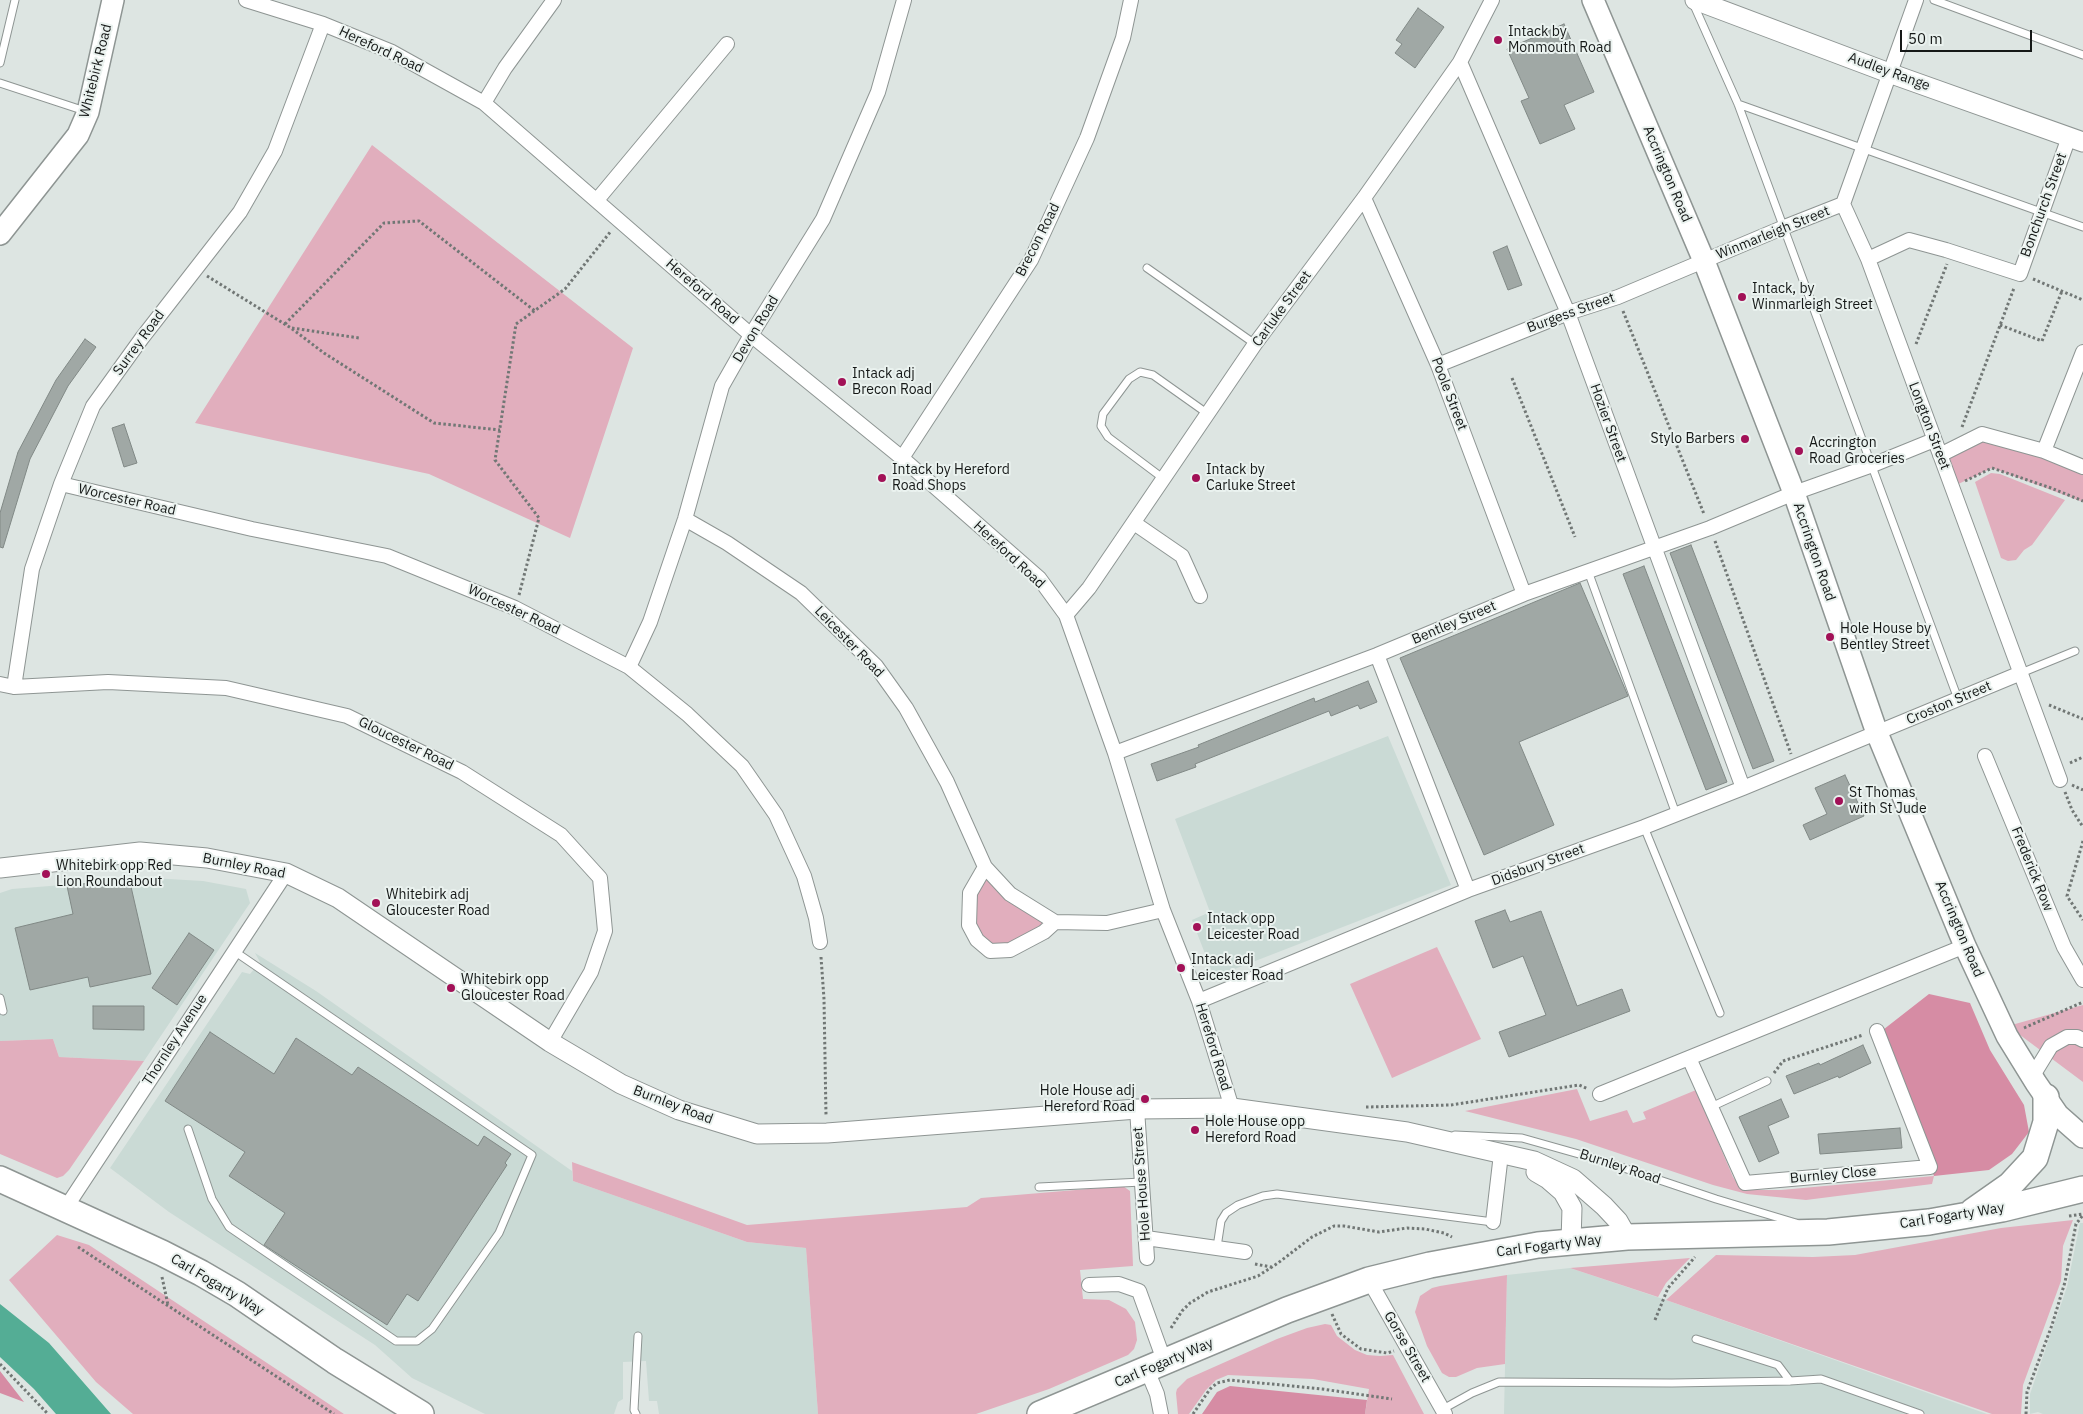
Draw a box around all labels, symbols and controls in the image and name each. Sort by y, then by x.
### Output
scale bar [1903,20,2036,52]
street label: Whitebirk Road [76,22,116,120]
street label: Hereford Road [336,23,426,77]
place label: Intack by Monmouth Road [1508,24,1612,56]
text: 50 m [1908,29,1943,48]
marker: Intack by Monmouth Road [1492,34,1504,46]
street label: Audley Range [1846,49,1932,95]
street label: Accrington Road [1639,123,1695,225]
street label: Bonchurch Street [2017,151,2071,259]
street label: Brecon Road [1012,200,1064,280]
street label: Winmarleigh Street [1714,203,1832,263]
street label: Hereford Road [662,256,742,328]
street label: Carluke Street [1249,268,1315,350]
place label: Intack, by Winmarleigh Street [1752,281,1873,314]
street label: Burgess Street [1525,289,1617,337]
marker: Intack, by Winmarleigh Street [1736,291,1748,303]
street label: Devon Road [729,293,783,365]
street label: Surrey Road [110,307,168,379]
street label: Poole Street [1427,355,1471,433]
place label: Intack adj Brecon Road [852,366,932,398]
marker: Intack adj Brecon Road [836,376,848,388]
street label: Longton Street [1905,380,1953,472]
street label: Hozier Street [1586,382,1630,464]
place label: Stylo Barbers [1650,431,1735,447]
marker: Stylo Barbers [1739,433,1751,445]
place label: Accrington Road Groceries [1809,435,1905,468]
marker: Accrington Road Groceries [1793,445,1805,457]
place label: Intack by Hereford Road Shops [892,462,1010,494]
place label: Intack by Carluke Street [1206,462,1296,494]
marker: Intack by Hereford Road Shops [876,472,888,484]
marker: Intack by Carluke Street [1190,472,1202,484]
street label: Worcester Road [77,481,177,519]
street label: Accrington Road [1789,501,1839,603]
street label: Hereford Road [970,518,1048,592]
street label: Worcester Road [465,581,563,639]
street label: Bentley Street [1409,598,1499,648]
street label: Leicester Road [811,603,887,681]
place label: Hole House by Bentley Street [1840,621,1931,654]
marker: Hole House by Bentley Street [1824,631,1836,643]
street label: Croston Street [1904,678,1994,728]
street label: Gloucester Road [356,714,456,774]
place label: St Thomas with St Jude [1849,785,1927,818]
marker: St Thomas with St Jude [1833,795,1845,807]
street label: Frederick Row [2007,824,2057,914]
street label: Didsbury Street [1489,840,1587,890]
street label: Burnley Road [201,850,287,882]
place label: Whitebirk opp Red Lion Roundabout [56,858,172,890]
marker: Whitebirk opp Red Lion Roundabout [40,868,52,880]
street label: Accrington Road [1931,878,1987,980]
place label: Whitebirk adj Gloucester Road [386,887,490,920]
marker: Whitebirk adj Gloucester Road [370,897,382,909]
place label: Intack opp Leicester Road [1207,911,1300,944]
marker: Intack opp Leicester Road [1191,921,1203,933]
place label: Intack adj Leicester Road [1191,952,1284,984]
marker: Intack adj Leicester Road [1175,962,1187,974]
place label: Whitebirk opp Gloucester Road [461,972,565,1004]
marker: Whitebirk opp Gloucester Road [445,982,457,994]
street label: Thornley Avenue [139,991,211,1089]
street label: Hereford Road [1192,1001,1234,1093]
street label: Burnley Road [631,1082,715,1128]
place label: Hole House adj Hereford Road [1040,1083,1135,1116]
marker: Hole House adj Hereford Road [1139,1093,1151,1105]
place label: Hole House opp Hereford Road [1205,1114,1305,1146]
marker: Hole House opp Hereford Road [1189,1124,1201,1136]
street label: Hole House Street [1130,1126,1154,1242]
street label: Burnley Road [1577,1146,1663,1188]
street label: Burnley Close [1789,1163,1877,1187]
street label: Carl Fogarty Way [1898,1199,2006,1233]
street label: Carl Fogarty Way [1496,1231,1602,1261]
street label: Carl Fogarty Way [167,1251,267,1319]
street label: Gorse Street [1380,1309,1434,1385]
street label: Carl Fogarty Way [1112,1335,1216,1391]

